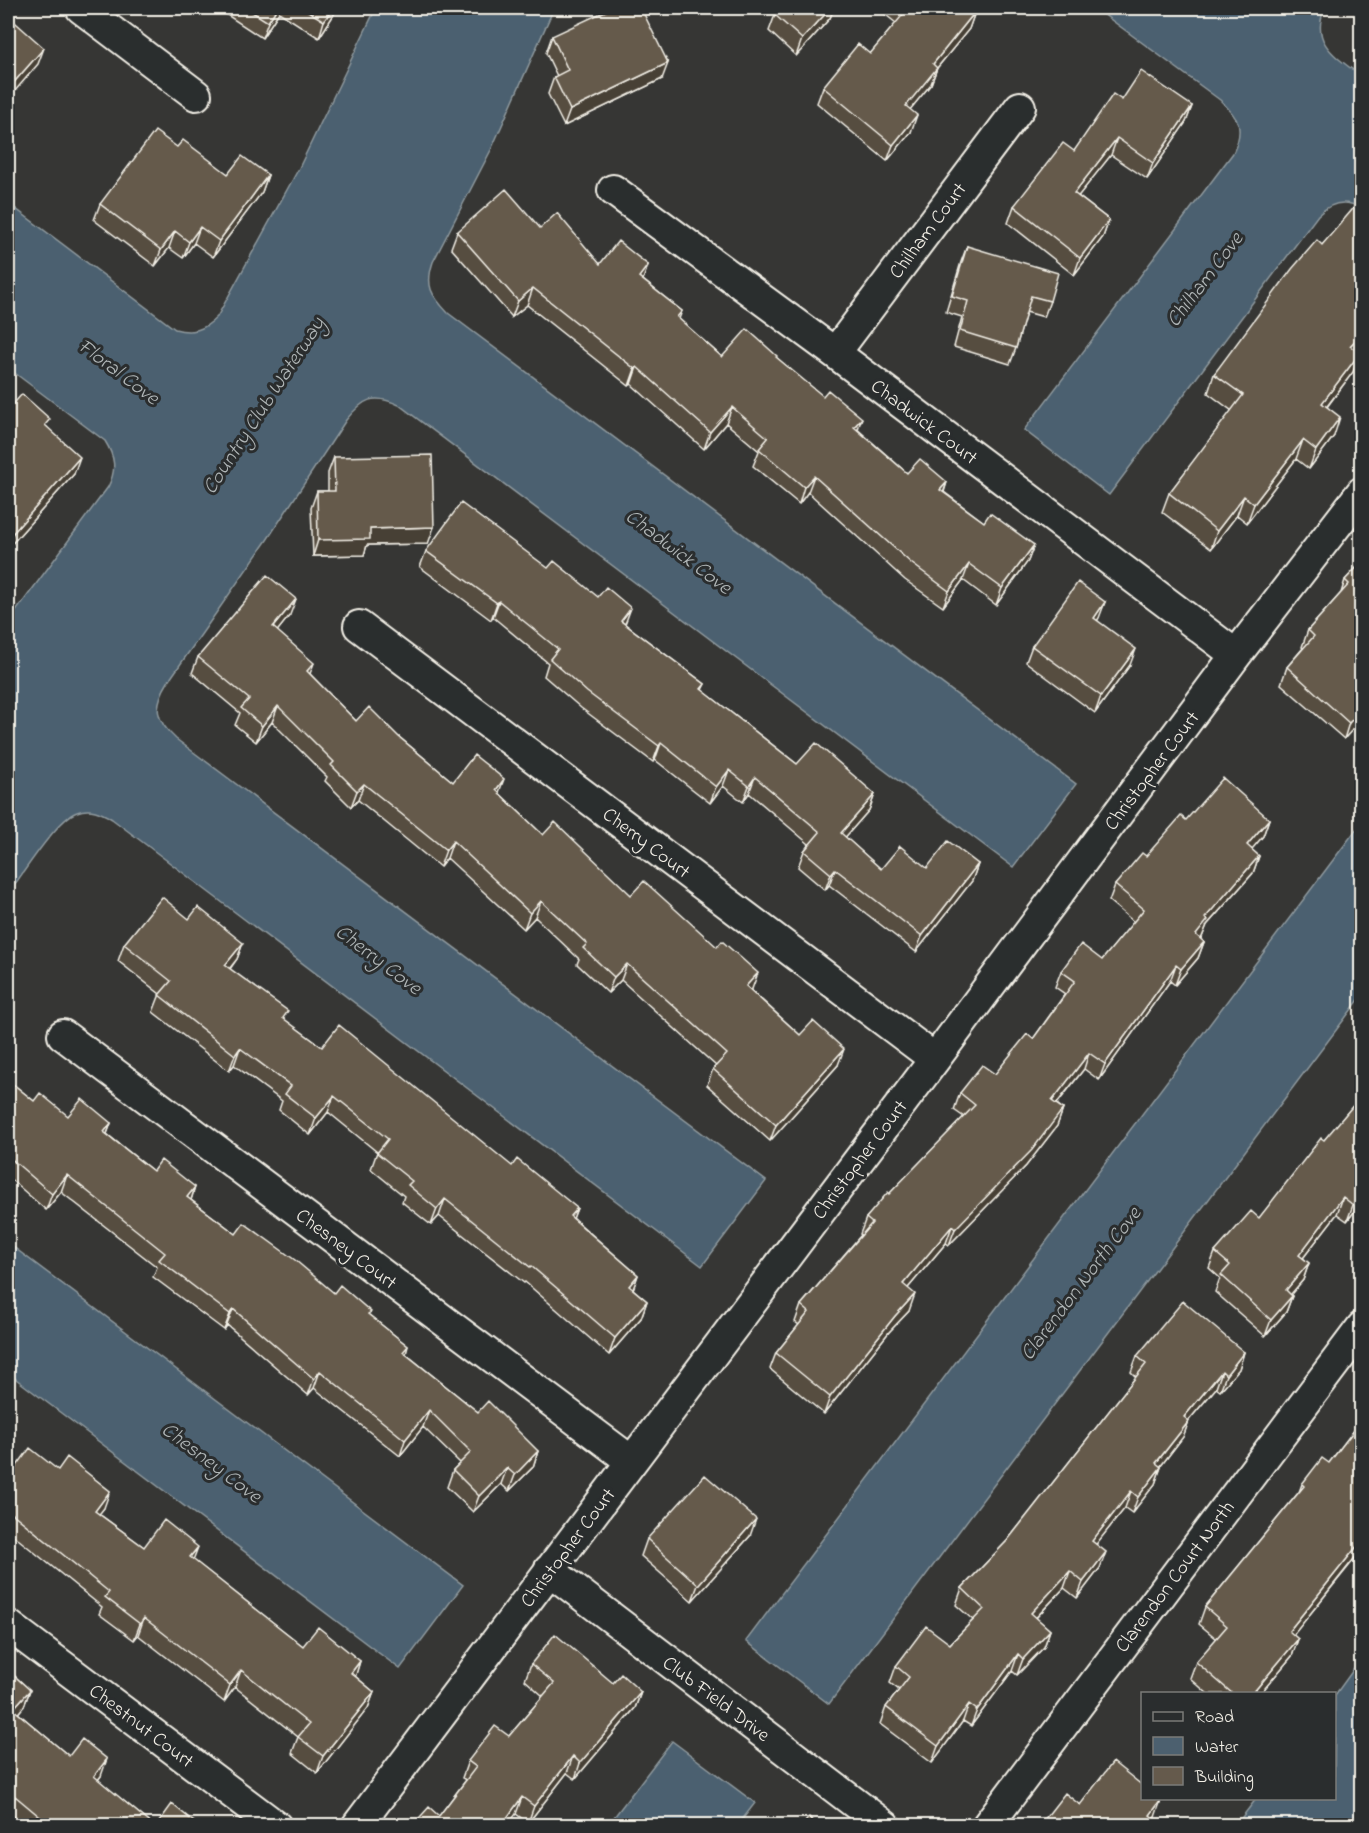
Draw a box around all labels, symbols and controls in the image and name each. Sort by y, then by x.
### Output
street label: Chilham Court [883,177,975,286]
water label: Chilham Cove [1160,225,1252,334]
water label: Country Club Waterway [196,311,334,501]
water label: Floral Cove [71,332,166,414]
street label: Chadwick Court [864,373,983,473]
water label: Chadwick Cove [618,503,739,604]
street label: Christopher Court [1098,705,1208,837]
street label: Cherry Court [595,801,696,887]
water label: Cherry Cove [328,918,429,1004]
street label: Christopher Court [806,1094,916,1226]
water label: Clarendon North Cove [1014,1200,1150,1367]
street label: Chesney Court [289,1202,402,1298]
water label: Chesney Cove [154,1416,269,1512]
street label: Christopher Court [514,1482,624,1614]
street label: Clarendon Court North [1109,1495,1243,1660]
street label: Club Field Drive [656,1650,775,1750]
street label: Chestnut Court [82,1678,199,1776]
legend [1141,1692,1336,1800]
text: Road [1195,1705,1234,1731]
text: Water [1195,1735,1239,1761]
text: Building [1194,1765,1254,1792]

